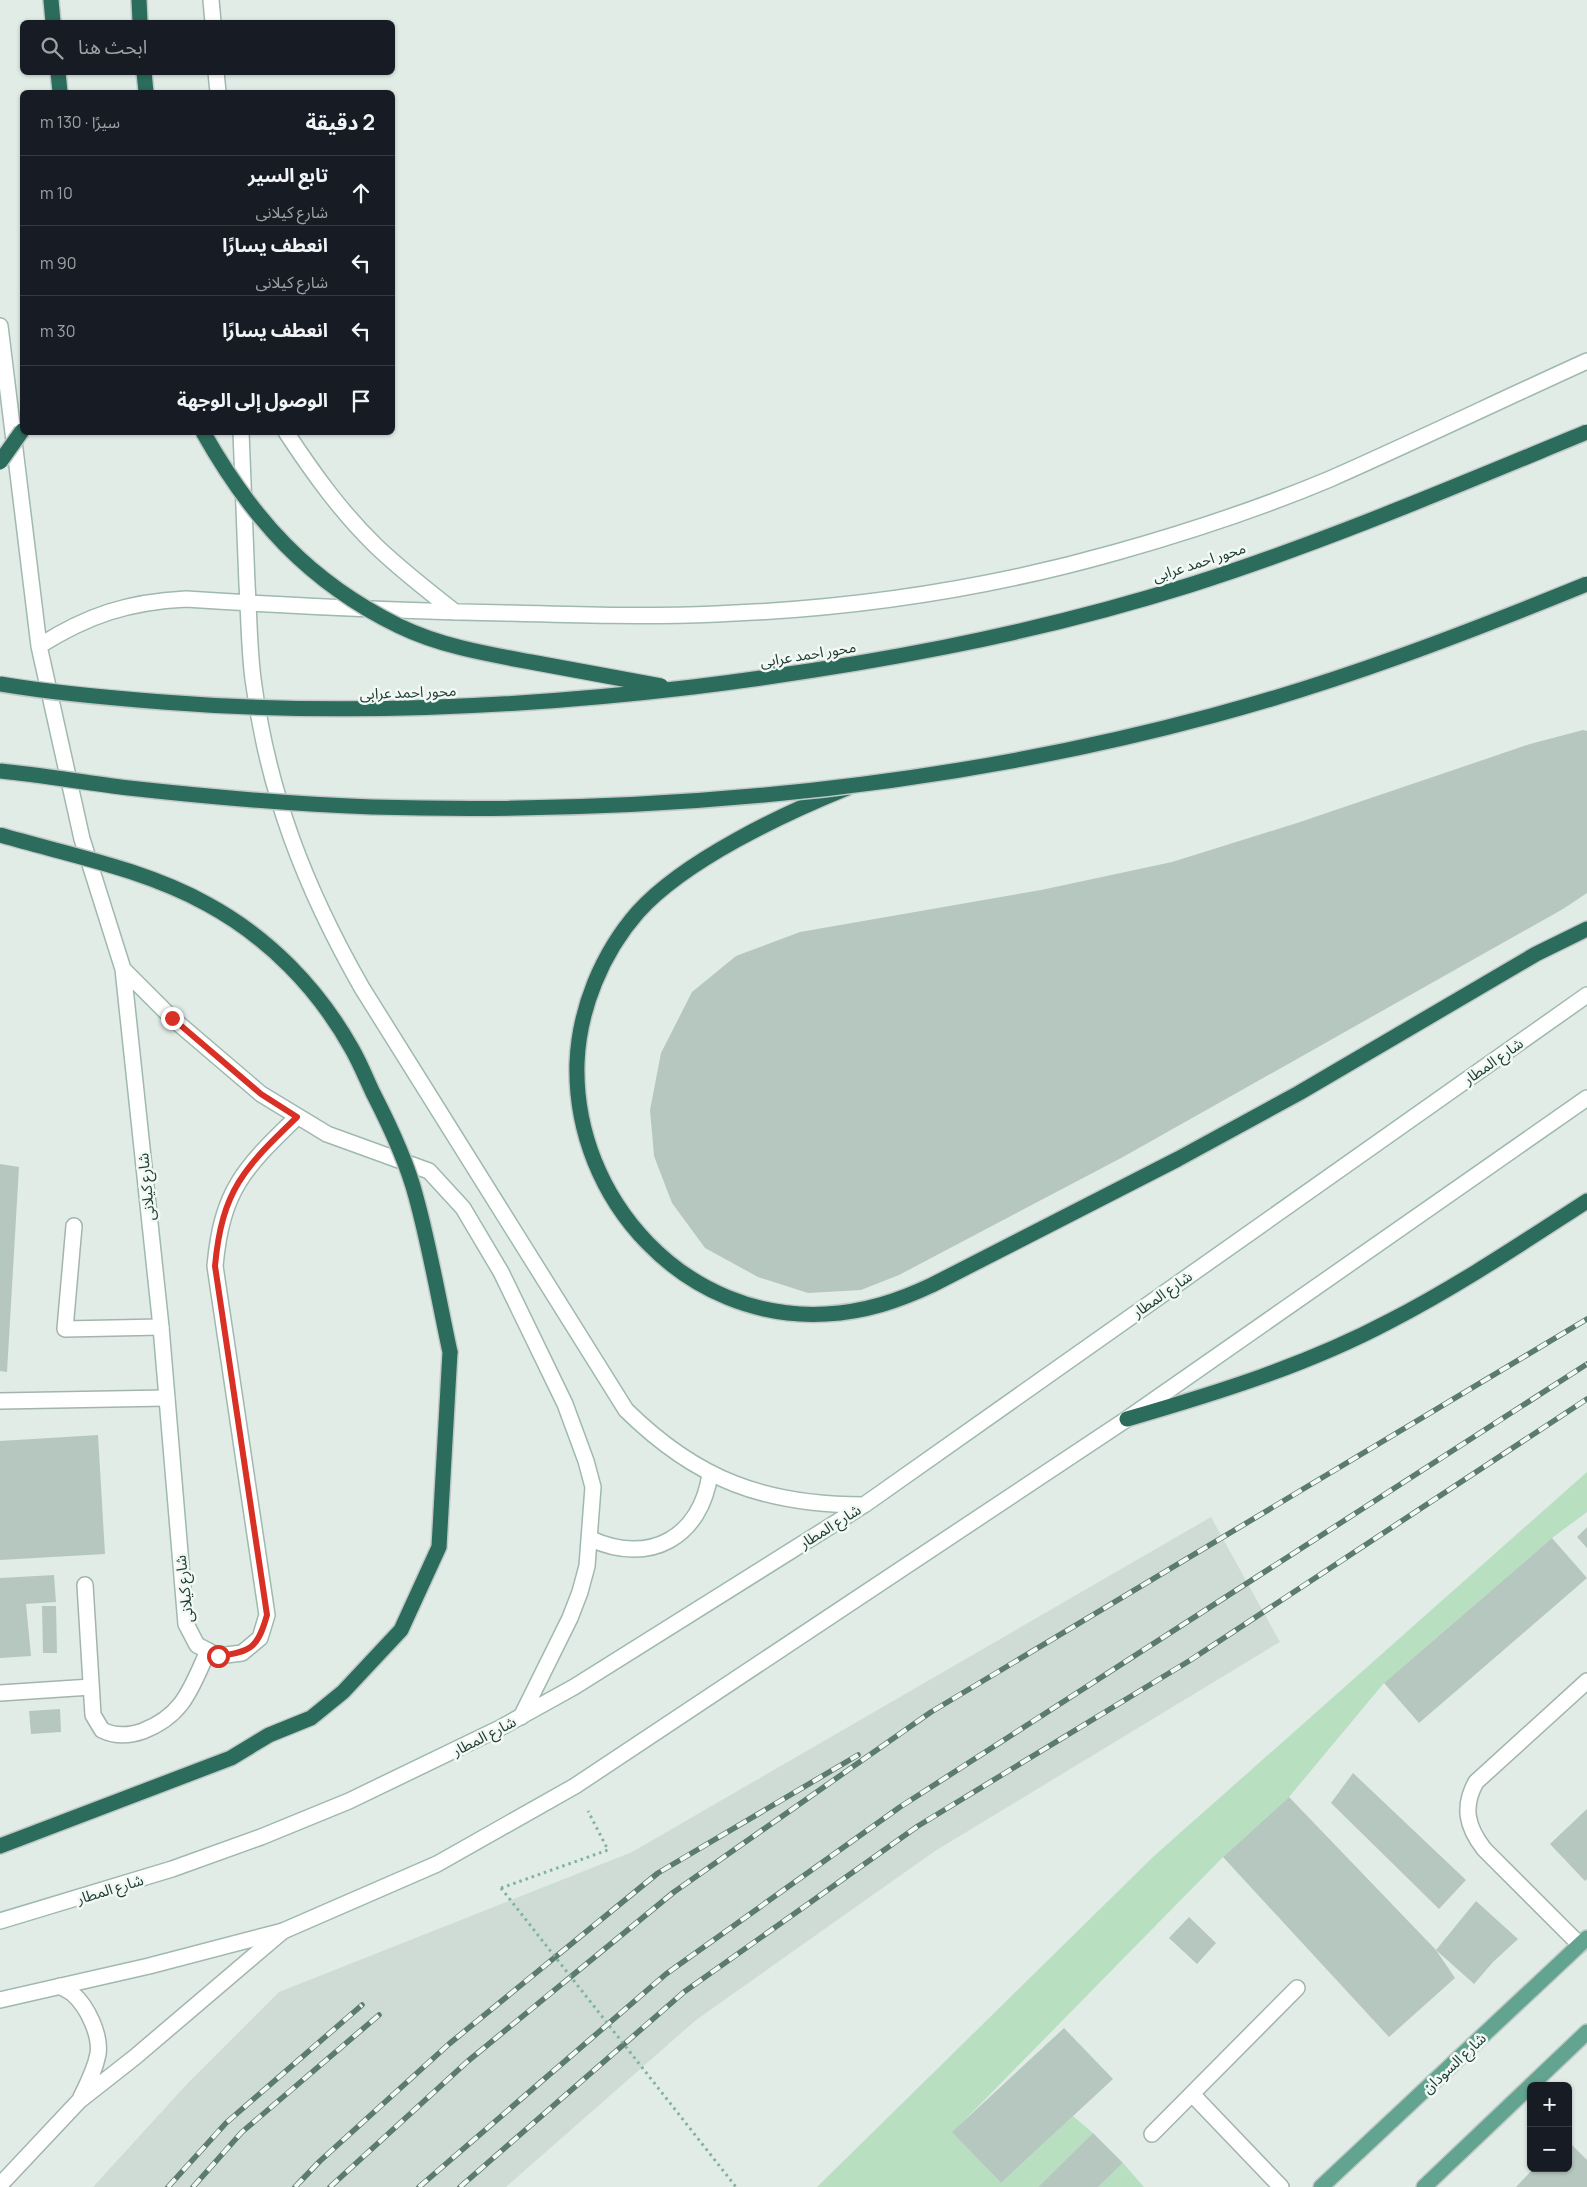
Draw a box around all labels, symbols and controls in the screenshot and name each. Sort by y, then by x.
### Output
search box [20,20,395,75]
icon: search [38,34,66,62]
text: ابحث هنا [78,34,147,60]
text: 2 دقيقة [305,108,375,136]
text: سيرًا · 130 m [40,111,120,133]
text: تابع السير [248,162,328,188]
icon: ahead [347,179,375,207]
text: 10 m [40,182,73,204]
text: شارع كيلانى [255,201,328,223]
text: انعطف يسارًا [222,232,328,258]
icon: left [347,249,375,277]
text: 90 m [40,252,76,274]
text: شارع كيلانى [255,271,328,293]
text: انعطف يسارًا [222,317,328,343]
icon: left [347,317,375,345]
text: 30 m [40,320,75,342]
text: الوصول إلى الوجهة [177,387,328,413]
icon: arrive [347,387,375,415]
street label: محور احمد عرابى [1150,537,1248,587]
street label: محور احمد عرابى [759,636,857,672]
street label: محور احمد عرابى [359,680,457,704]
route end [161,1007,184,1030]
street label: شارع المطار [1458,1033,1529,1092]
street label: شارع كيلانى [132,1152,162,1222]
street label: شارع المطار [1127,1266,1198,1325]
street label: شارع المطار [794,1499,866,1555]
street label: شارع كيلانى [169,1553,201,1624]
route start [207,1645,230,1668]
street label: شارع المطار [448,1711,521,1763]
street label: شارع المطار [73,1869,147,1911]
street label: شارع السودان [1417,2028,1492,2100]
map controls [1527,2082,1572,2172]
button: + [1527,2082,1572,2127]
button: − [1527,2127,1572,2172]

